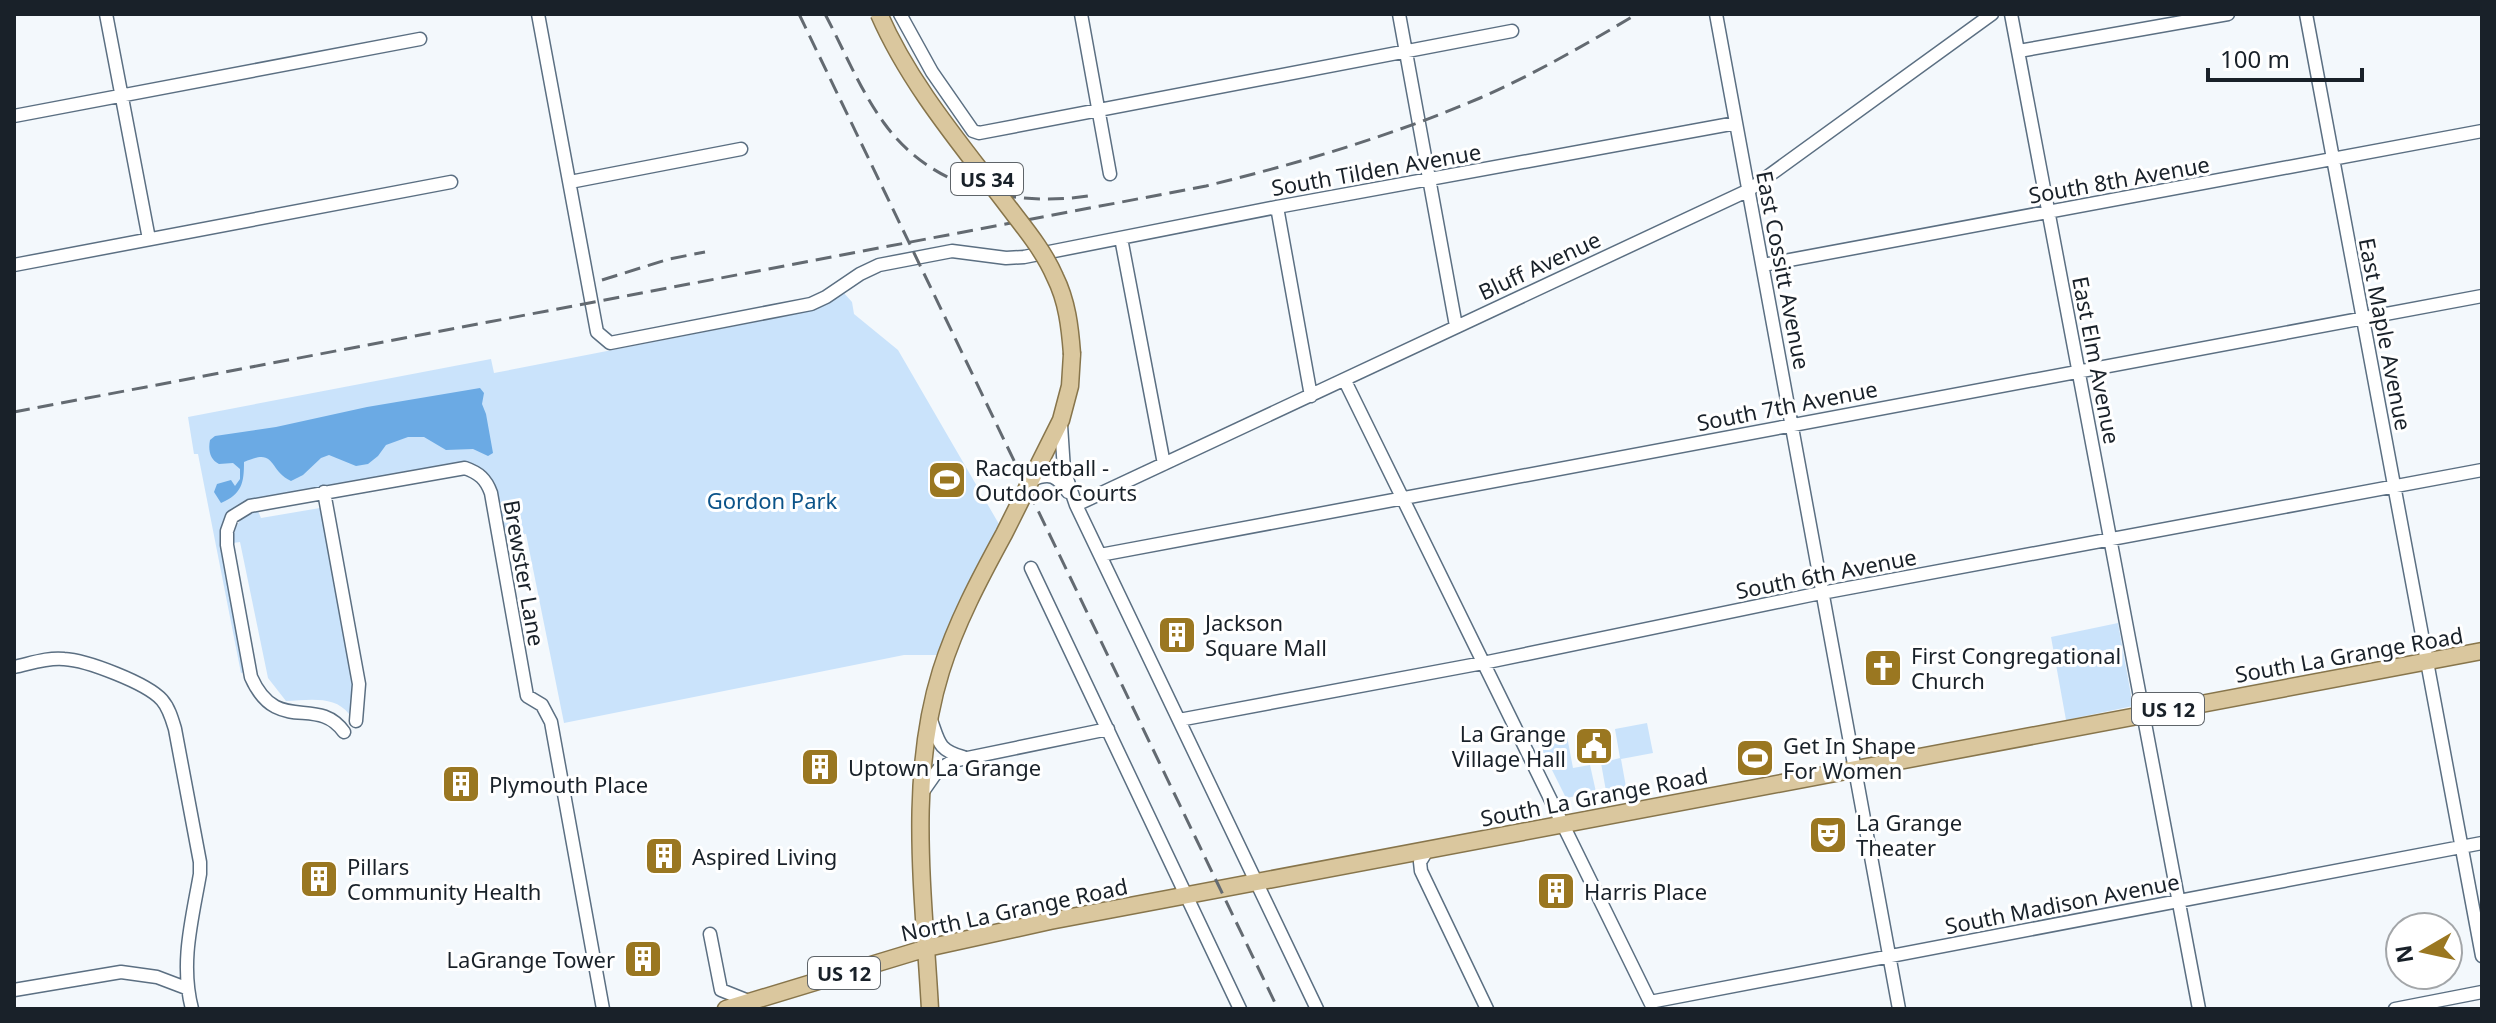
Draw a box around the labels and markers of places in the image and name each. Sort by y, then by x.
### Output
place label: Racquetball - Outdoor Courts [975,452,1137,507]
sports icon: Racquetball - Outdoor Courts [926,459,968,501]
place label: Jackson Square Mall [1203,607,1327,662]
building icon: Jackson Square Mall [1156,614,1198,656]
place label: First Congregational Church [1911,640,2121,695]
church icon: First Congregational Church [1862,647,1904,689]
place label: La Grange Village Hall [1452,718,1566,773]
public building icon: La Grange Village Hall [1573,725,1615,767]
place label: Get In Shape For Women [1783,730,1916,785]
sports icon: Get In Shape For Women [1734,737,1776,779]
building icon: Uptown La Grange [799,746,841,788]
place label: Uptown La Grange [848,752,1041,782]
building icon: Plymouth Place [440,763,482,805]
place label: Plymouth Place [489,769,648,799]
place label: La Grange Theater [1856,807,1962,862]
theatre icon: La Grange Theater [1807,814,1849,856]
building icon: Aspired Living [643,835,685,877]
place label: Aspired Living [692,841,837,871]
place label: Pillars Community Health [347,851,541,906]
building icon: Pillars Community Health [298,858,340,900]
building icon: Harris Place [1535,870,1577,912]
place label: Harris Place [1584,876,1707,906]
building icon: LaGrange Tower [622,938,664,980]
place label: LaGrange Tower [447,944,615,974]

